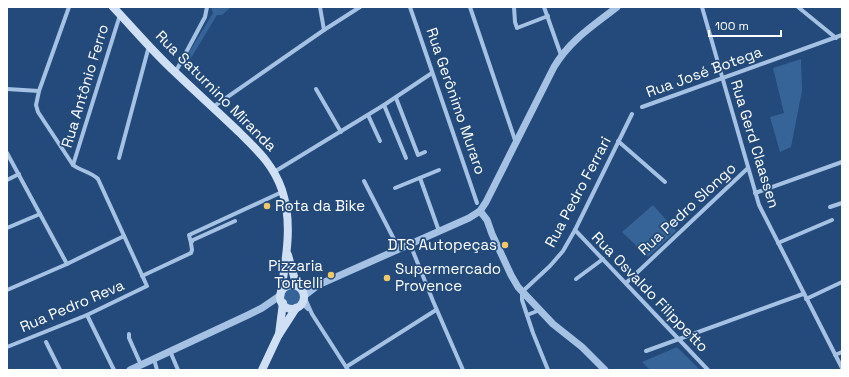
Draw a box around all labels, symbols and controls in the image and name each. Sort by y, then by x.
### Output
scale bar [709,12,781,38]
text: 100 m [715,18,749,34]
street label: Rua Antônio Ferro [57,22,112,150]
street label: Rua Gerônimo Muraro [422,25,491,177]
street label: Rua Saturnino Miranda [152,26,281,155]
street label: Rua José Botega [643,42,765,101]
street label: Rua Gerd Claassen [727,77,784,210]
street label: Rua Pedro Ferrari [540,133,615,250]
street label: Rua Pedro Slongo [634,158,740,259]
place label: Rota da Bike [275,196,365,215]
marker: Rota da Bike [262,201,272,211]
street label: Rua Osvaldo Filippetto [588,227,713,356]
place label: DTS Autopeças [388,235,497,254]
marker: DTS Autopeças [500,240,510,250]
place label: Pizzaria Tortelli [268,256,323,292]
place label: Supermercado Provence [395,259,501,295]
marker: Pizzaria Tortelli [326,270,336,280]
marker: Supermercado Provence [382,273,392,283]
street label: Rua Pedro Reva [17,275,127,336]

